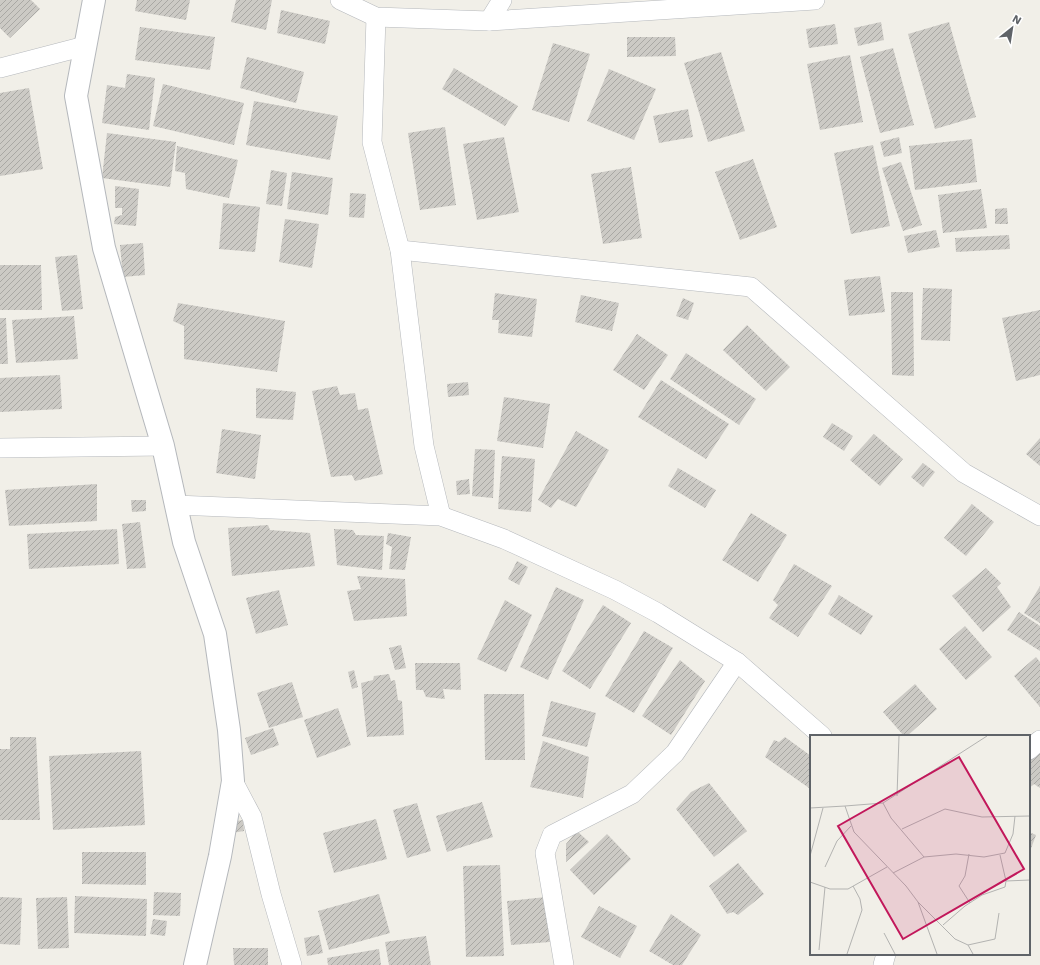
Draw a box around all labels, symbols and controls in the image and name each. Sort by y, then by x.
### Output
north arrow [992,8,1032,48]
text: N [1010,12,1024,27]
inset map [810,735,1030,955]

